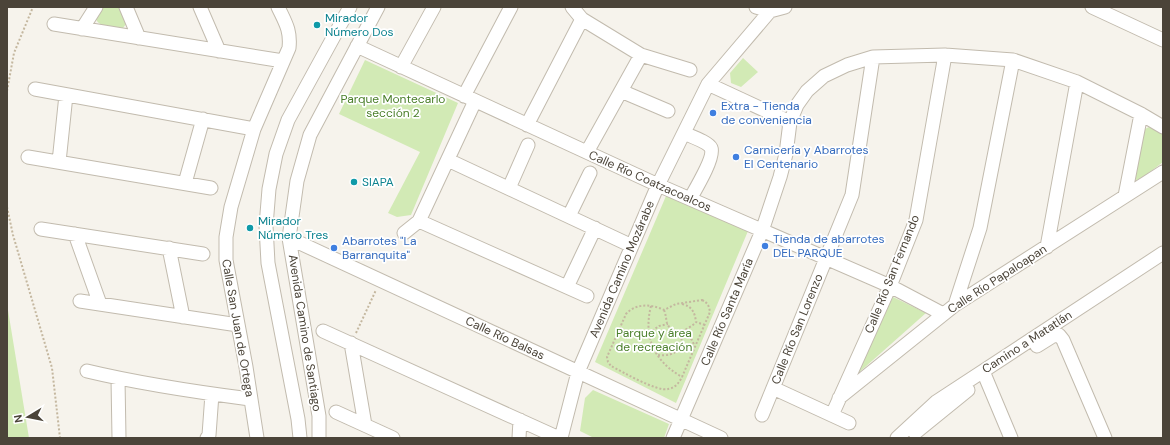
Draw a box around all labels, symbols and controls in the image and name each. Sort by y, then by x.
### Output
place label: Mirador Número Dos [325,10,394,40]
marker: Mirador Número Dos [312,20,322,30]
park label: Parque Montecarlo sección 2 [341,91,445,121]
place label: Extra - Tienda de conveniencia [721,98,812,128]
marker: Extra - Tienda de conveniencia [708,108,718,118]
place label: Carnicería y Abarrotes El Centenario [744,142,869,172]
street label: Calle Río Coatzacoalcos [586,147,714,215]
marker: Carnicería y Abarrotes El Centenario [731,152,741,162]
place label: SIAPA [362,174,394,190]
marker: SIAPA [349,177,359,187]
street label: Avenida Camino Mozárabe [586,198,658,340]
street label: Calle Río San Fernando [861,212,923,336]
place label: Mirador Número Tres [258,213,328,243]
marker: Mirador Número Tres [245,223,255,233]
place label: Tienda de abarrotes DEL PARQUE [773,231,885,261]
place label: Abarrotes "La Barranquita" [342,233,416,263]
marker: Tienda de abarrotes DEL PARQUE [760,241,770,251]
street label: Calle Río Papaloapan [944,241,1050,317]
marker: Abarrotes "La Barranquita" [329,243,339,253]
street label: Avenida Camino de Santiago [285,253,325,413]
street label: Calle Río Santa María [697,256,757,368]
street label: Calle San Juan de Ortega [218,258,258,398]
street label: Calle Río San Lorenzo [768,271,826,387]
street label: Camino a Matatlán [979,307,1075,377]
street label: Calle Río Balsas [463,313,547,363]
park label: Parque y área de recreación [616,325,692,355]
north arrow [8,397,48,437]
text: N [11,414,26,424]

